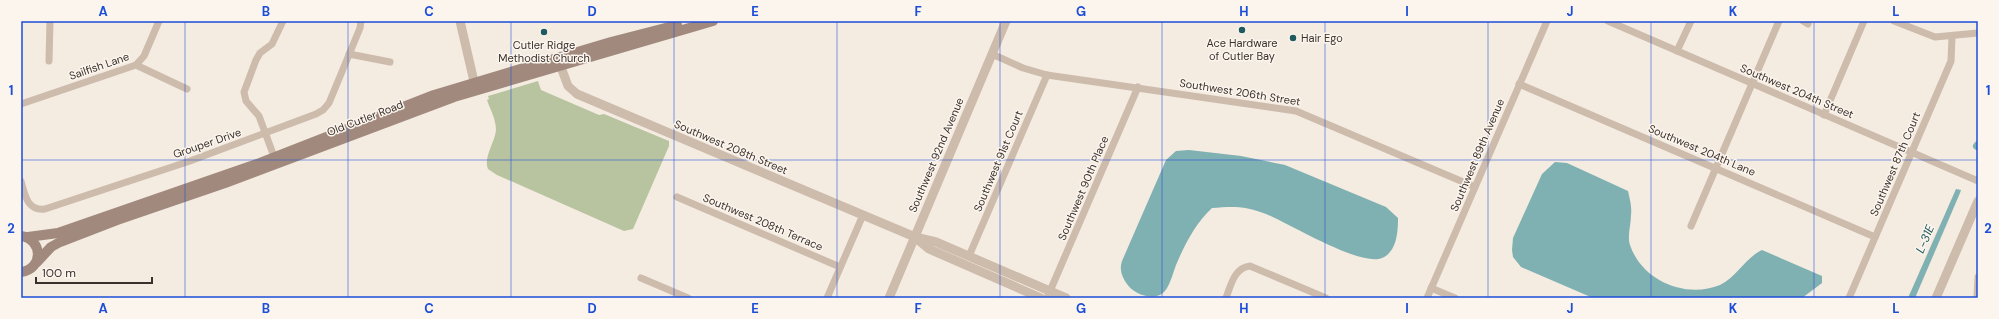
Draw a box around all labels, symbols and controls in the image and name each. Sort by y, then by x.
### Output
text: A [98,3,108,20]
text: B [262,3,270,20]
text: C [424,3,434,20]
text: D [587,3,597,20]
text: E [751,3,759,20]
text: F [914,3,922,20]
text: G [1076,3,1086,20]
text: H [1239,3,1249,20]
text: I [1405,3,1409,20]
text: J [1566,3,1574,20]
text: K [1729,3,1738,20]
text: L [1892,3,1900,20]
marker: Ace Hardware of Cutler Bay [1237,25,1247,35]
marker: Cutler Ridge Methodist Church [539,27,549,37]
place label: Hair Ego [1301,31,1343,45]
marker: Hair Ego [1288,33,1298,43]
place label: Ace Hardware of Cutler Bay [1207,36,1278,63]
place label: Cutler Ridge Methodist Church [498,38,590,65]
street label: Sailfish Lane [67,49,131,83]
street label: Southwest 204th Street [1738,61,1856,121]
street label: Southwest 206th Street [1179,76,1301,108]
text: 1 [9,82,13,99]
text: 1 [1986,82,1990,99]
street label: Southwest 92nd Avenue [905,95,967,215]
street label: Old Cutler Road [325,97,405,139]
street label: Southwest 89th Avenue [1447,97,1507,213]
street label: Southwest 91st Court [970,108,1026,214]
street label: Southwest 87th Court [1867,110,1923,218]
street label: Southwest 208th Street [672,117,790,177]
street label: Southwest 204th Lane [1646,121,1758,179]
street label: Grouper Drive [171,125,243,161]
street label: Southwest 90th Place [1055,134,1111,242]
street label: Southwest 208th Terrace [701,190,825,254]
text: 2 [7,220,15,237]
text: 2 [1984,220,1992,237]
water label: L-31E [1912,222,1938,256]
scale bar [36,259,152,285]
text: 100 m [42,265,76,281]
text: A [98,300,108,317]
text: B [262,300,270,317]
text: C [424,300,434,317]
text: D [587,300,597,317]
text: E [751,300,759,317]
text: F [914,300,922,317]
text: G [1076,300,1086,317]
text: H [1239,300,1249,317]
text: I [1405,300,1409,317]
text: J [1566,300,1574,317]
text: K [1729,300,1738,317]
text: L [1892,300,1900,317]

